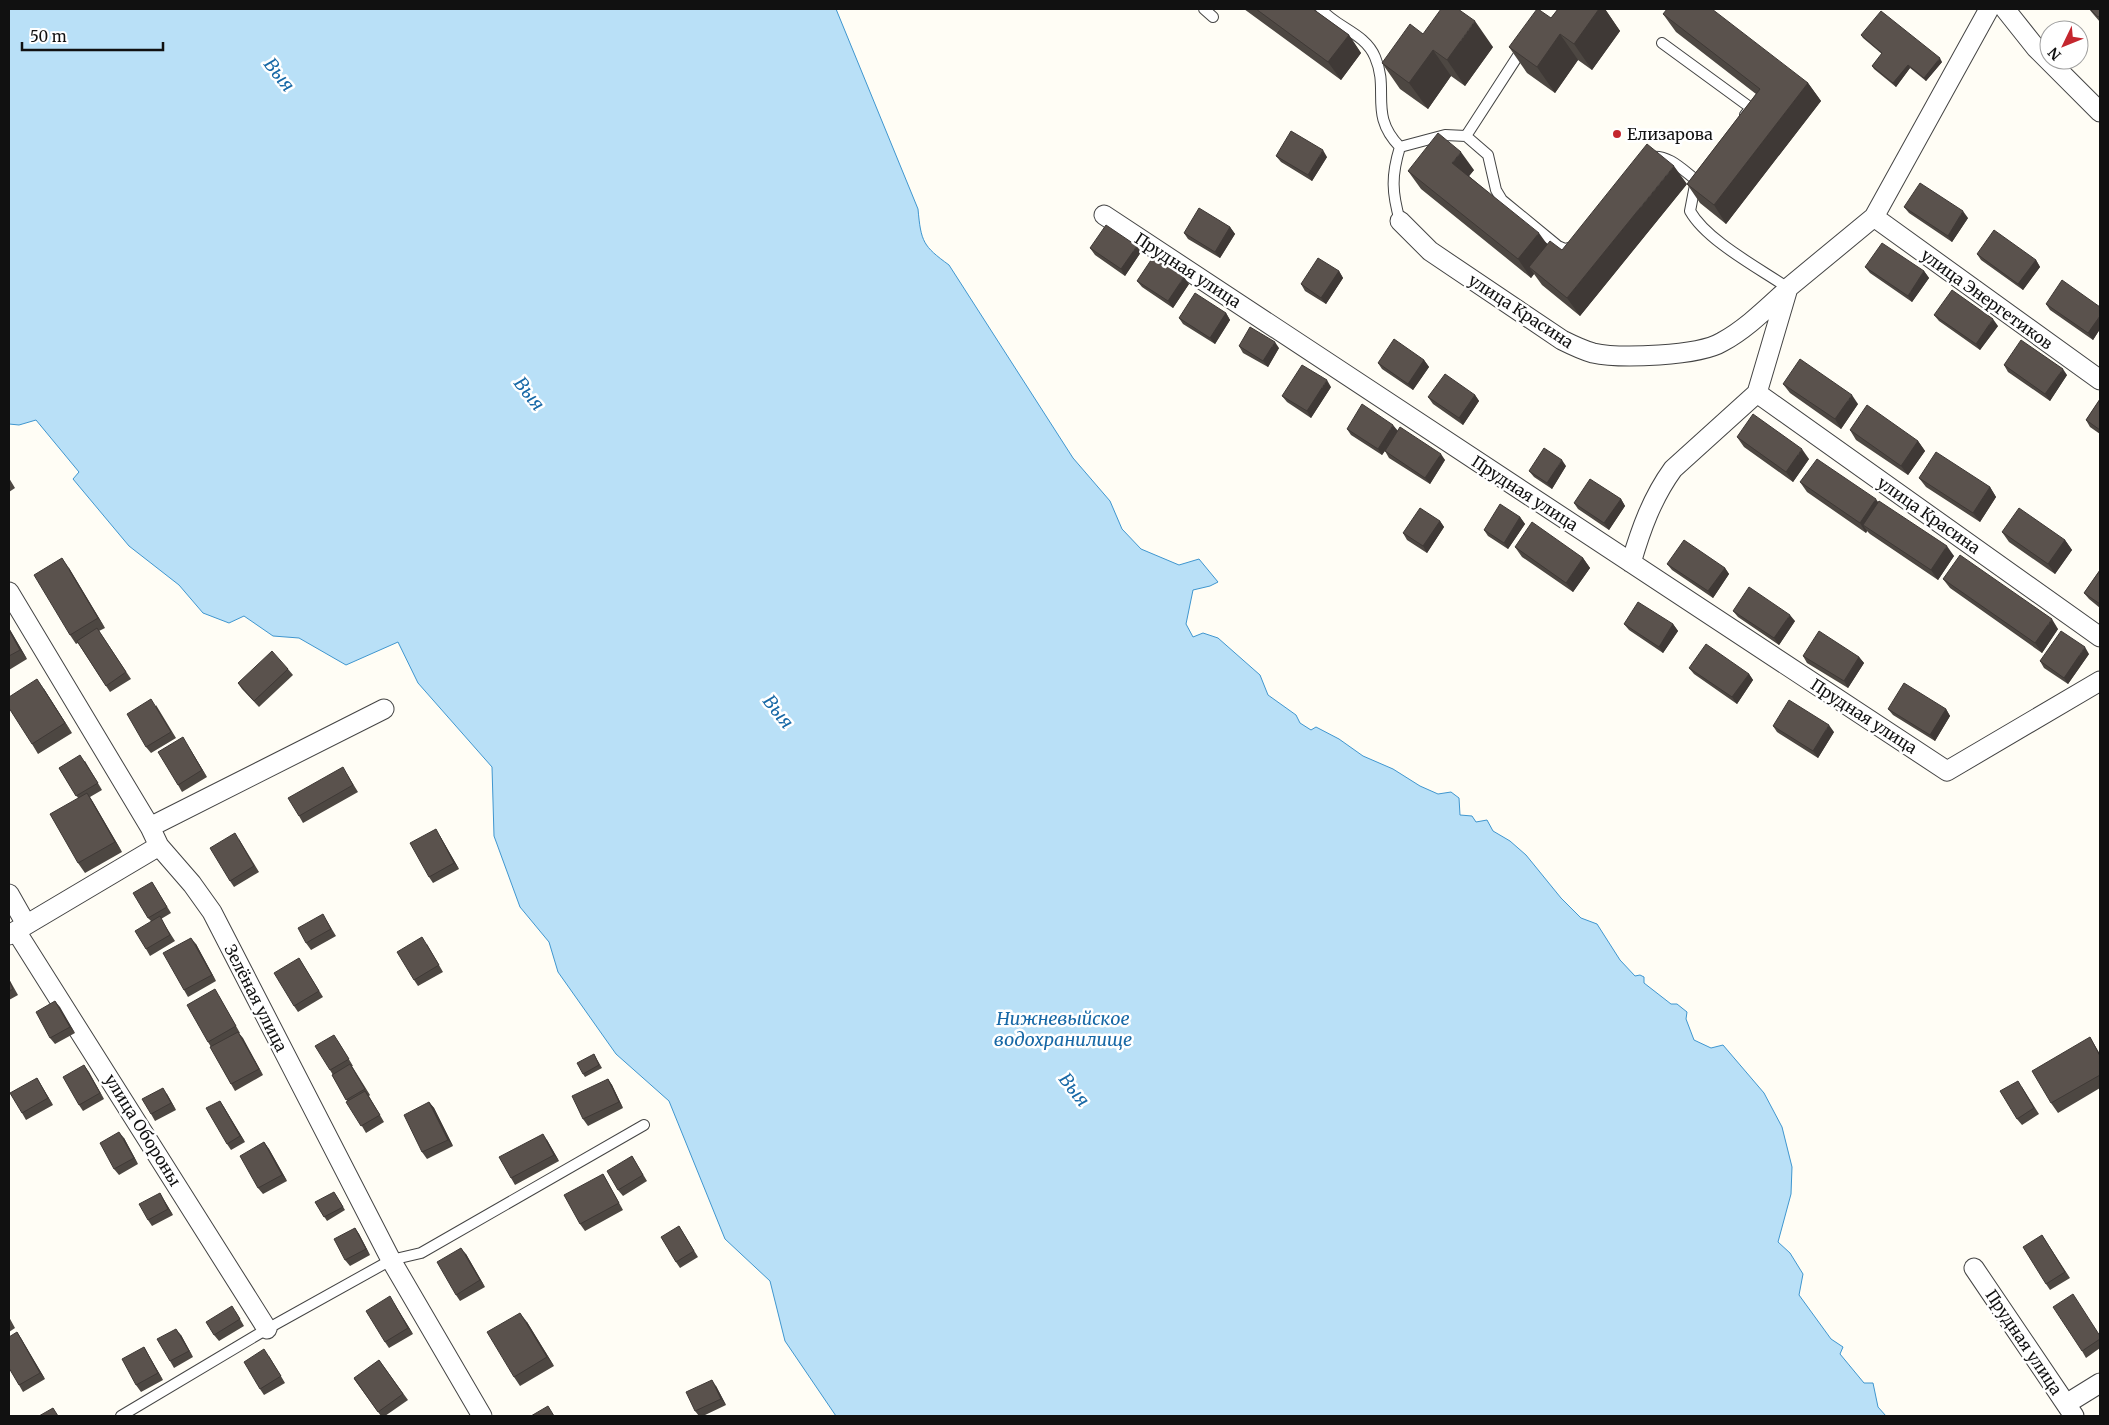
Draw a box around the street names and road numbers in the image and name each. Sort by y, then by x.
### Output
street label: Прудная улица [1131,228,1245,312]
street label: улица Энергетиков [1917,245,2057,353]
street label: улица Красина [1465,270,1578,353]
street label: Прудная улица [1468,451,1582,535]
street label: улица Красина [1874,472,1985,558]
street label: Прудная улица [1807,674,1921,758]
street label: Зелёная улица [220,941,292,1055]
street label: улица Обороны [101,1070,186,1190]
street label: Прудная улица [1981,1285,2067,1399]

